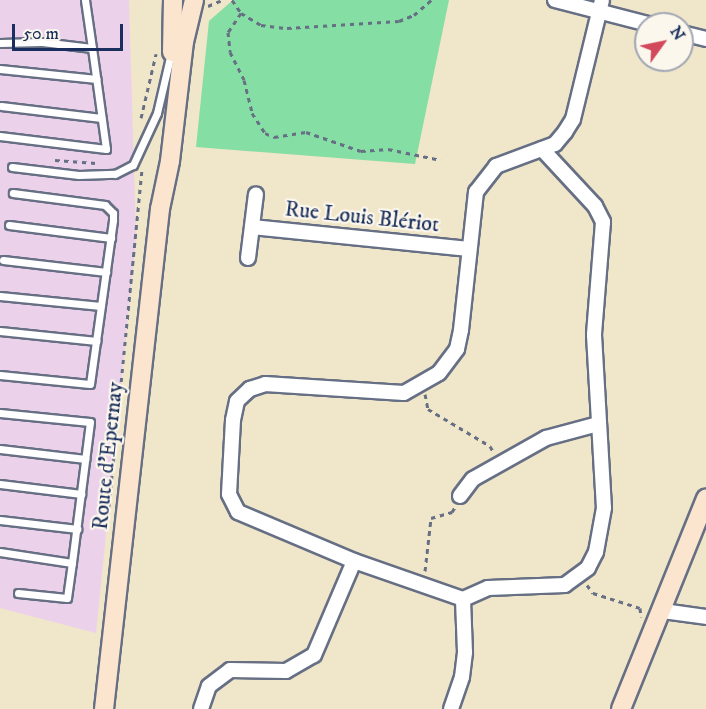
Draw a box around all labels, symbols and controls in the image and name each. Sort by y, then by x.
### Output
scale bar [15,12,126,50]
north arrow [634,12,694,72]
text: N [665,22,689,44]
text: 50 m [23,23,59,45]
street label: Rue Louis Blériot [284,196,440,238]
street label: Route d'Epernay [87,381,129,531]

